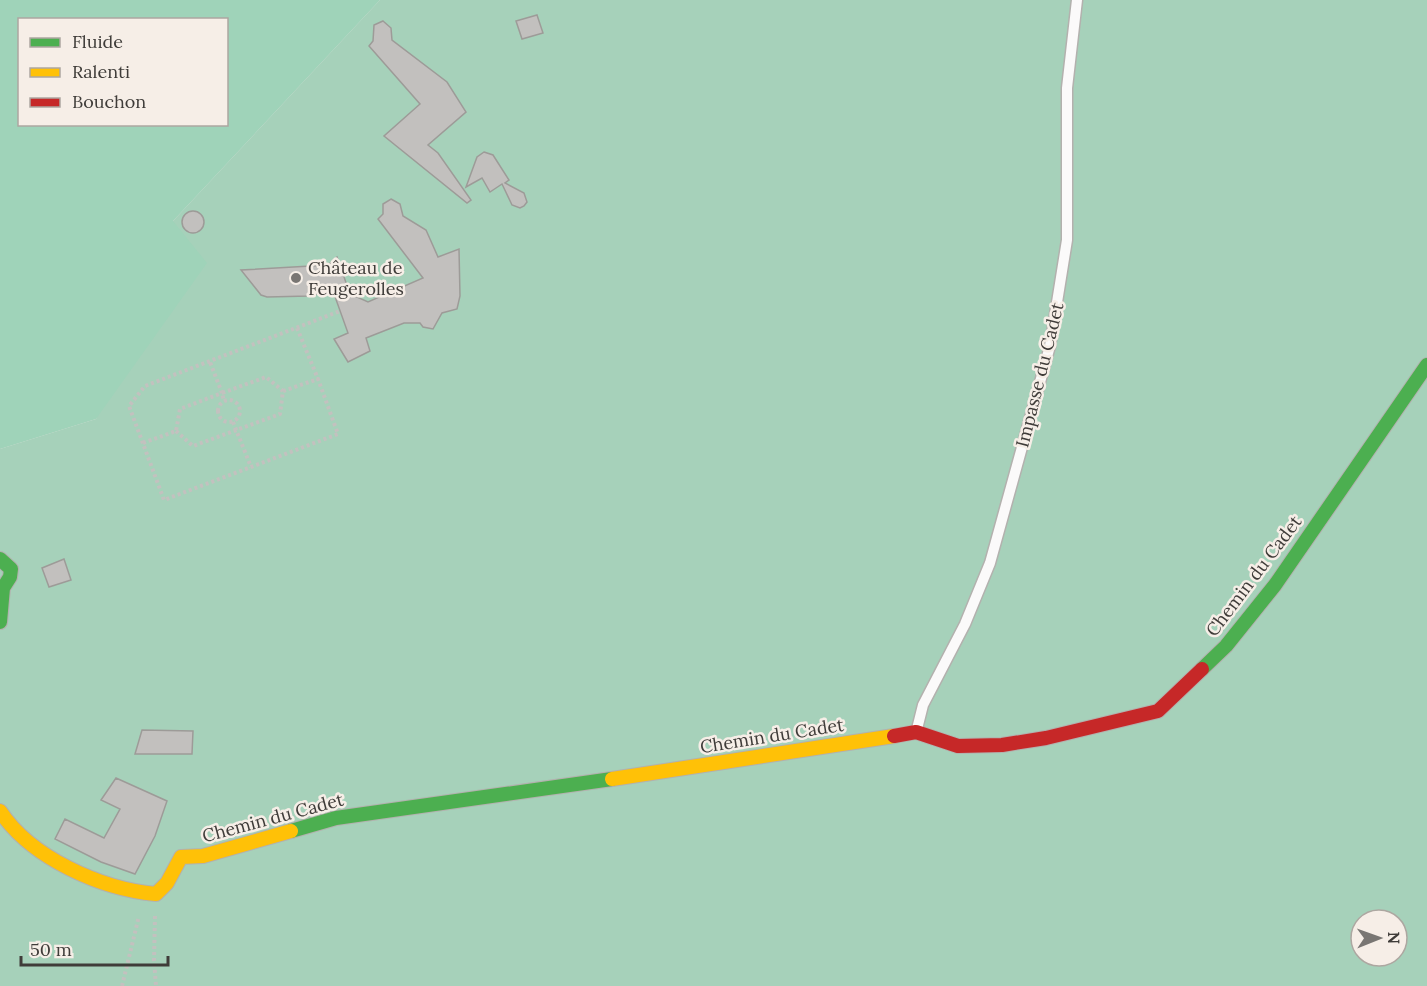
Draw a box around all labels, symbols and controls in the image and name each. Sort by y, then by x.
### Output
legend [18,18,228,126]
text: Fluide [72,30,123,53]
text: Ralenti [72,60,130,83]
text: Bouchon [72,90,146,113]
place label: Château de Feugerolles [308,256,404,300]
marker: Château de Feugerolles [289,271,303,285]
street label: Impasse du Cadet [1010,300,1069,450]
street label: Chemin du Cadet [1201,511,1307,641]
street label: Chemin du Cadet [698,713,846,758]
street label: Chemin du Cadet [200,788,346,847]
north arrow [1349,908,1409,968]
scale bar [21,929,168,967]
text: N [1384,931,1404,944]
text: 50 m [30,938,72,961]

